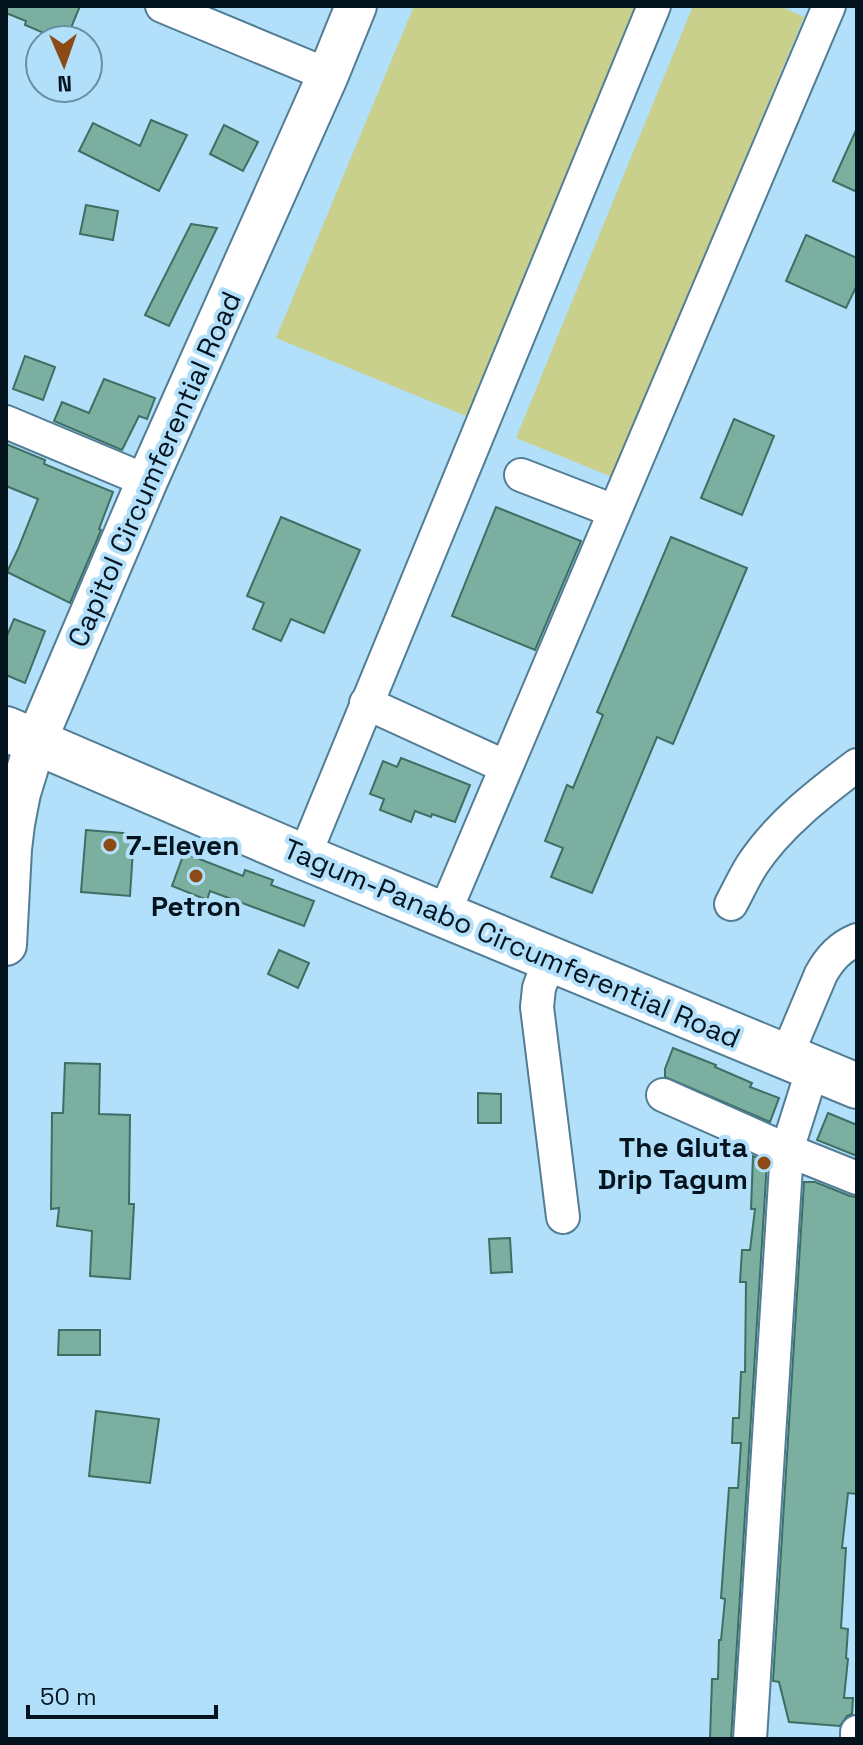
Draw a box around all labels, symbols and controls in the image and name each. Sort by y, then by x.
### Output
north arrow [24,24,104,104]
text: N [57,70,73,98]
street label: Capitol Circumferential Road [59,286,249,652]
place label: 7-Eleven [126,827,240,863]
street label: Tagum-Panabo Circumferential Road [278,830,746,1056]
marker: 7-Eleven [101,836,119,854]
marker: Petron [187,867,205,885]
place label: Petron [151,888,241,924]
place label: The Gluta Drip Tagum [598,1129,748,1197]
marker: The Gluta Drip Tagum [755,1154,773,1172]
scale bar [28,1669,216,1719]
text: 50 m [40,1681,97,1712]

